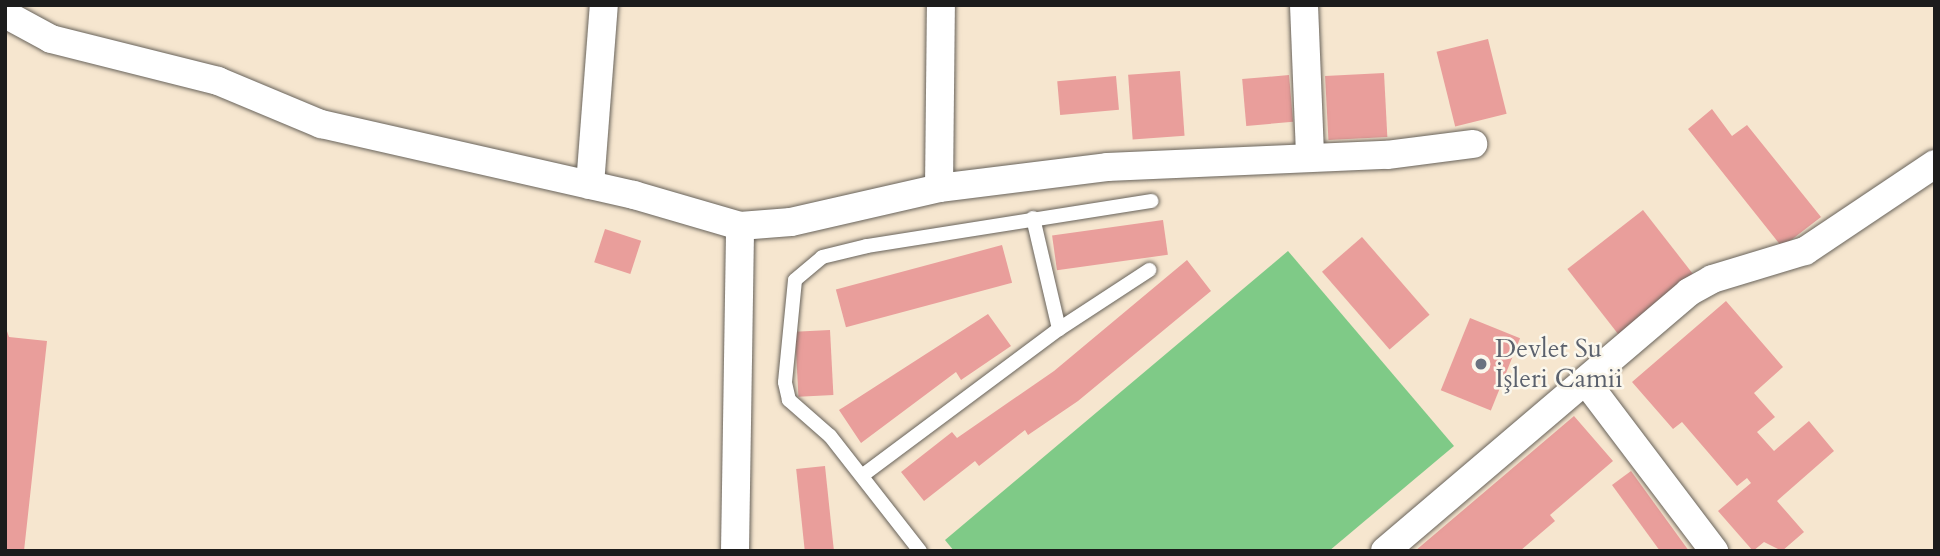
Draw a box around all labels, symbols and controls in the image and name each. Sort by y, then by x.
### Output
place label: Devlet Su İşleri Camii [1495,333,1622,394]
marker: Devlet Su İşleri Camii [1473,356,1489,372]

